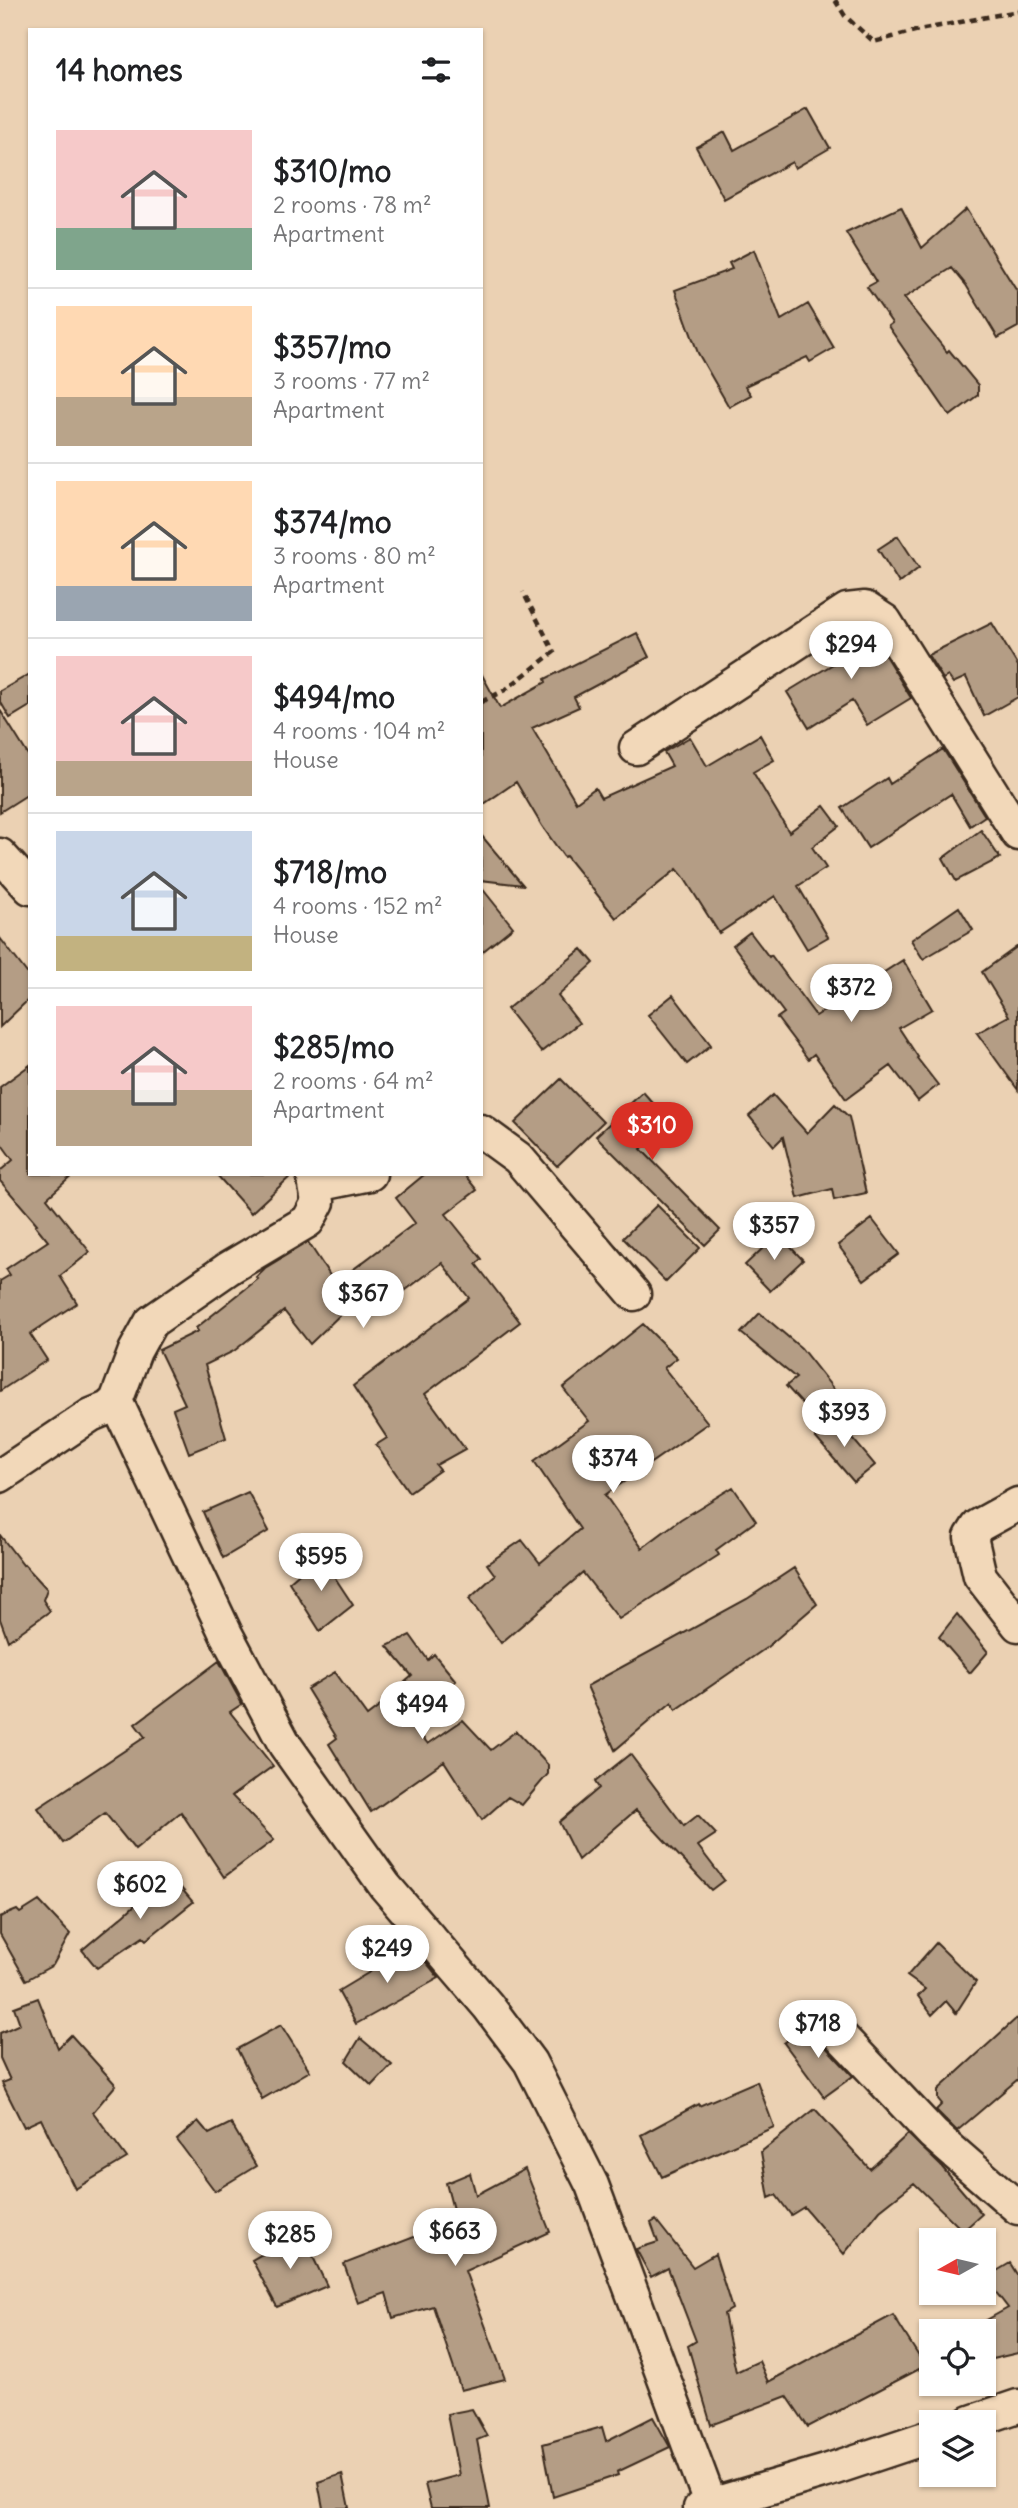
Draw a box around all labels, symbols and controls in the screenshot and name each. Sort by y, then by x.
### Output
text: 14 homes [56,51,183,89]
icon: filters [417,51,455,89]
text: $310/mo [273,152,391,190]
icon: home [112,158,196,242]
text: 2 rooms · 78 m² [273,190,432,219]
text: Apartment [273,219,385,248]
text: $357/mo [273,328,391,366]
icon: home [112,334,196,418]
text: 3 rooms · 77 m² [273,366,430,395]
text: Apartment [273,395,385,424]
text: $374/mo [273,503,392,541]
icon: home [112,509,196,593]
text: 3 rooms · 80 m² [273,541,436,570]
text: Apartment [273,570,385,599]
pin: $294 [810,622,892,681]
text: $294 [825,629,877,658]
text: $494/mo [273,678,395,716]
icon: home [112,684,196,768]
text: 4 rooms · 104 m² [273,716,445,745]
text: House [273,745,339,774]
text: $718/mo [273,853,387,891]
icon: home [112,859,196,943]
text: 4 rooms · 152 m² [273,891,443,920]
text: House [273,920,339,949]
pin: $372 [810,964,892,1024]
text: $372 [826,972,876,1001]
text: $285/mo [273,1028,394,1066]
icon: home [112,1034,196,1118]
text: 2 rooms · 64 m² [273,1066,434,1095]
text: Apartment [273,1095,385,1124]
pin: $310 [611,1102,693,1162]
text: $310 [627,1110,677,1139]
pin: $357 [733,1202,815,1262]
text: $357 [749,1210,799,1239]
pin: $367 [322,1270,404,1330]
text: $367 [338,1278,388,1307]
pin: $393 [803,1390,885,1449]
text: $393 [818,1397,870,1426]
pin: $374 [572,1436,654,1495]
text: $374 [588,1443,638,1472]
pin: $595 [280,1534,362,1593]
text: $595 [295,1541,347,1570]
pin: $494 [381,1682,463,1741]
text: $494 [396,1689,448,1718]
pin: $602 [99,1862,181,1921]
text: $602 [113,1869,167,1898]
pin: $249 [346,1926,428,1985]
text: $249 [361,1933,413,1962]
pin: $718 [777,2000,859,2060]
text: $718 [795,2008,841,2037]
pin: $663 [414,2208,496,2268]
pin: $285 [249,2212,331,2271]
text: $663 [429,2216,481,2245]
text: $285 [264,2219,316,2248]
north arrow [919,2228,996,2305]
map controls [919,2228,996,2487]
button: locate [919,2319,996,2396]
button: layers [919,2410,996,2487]

